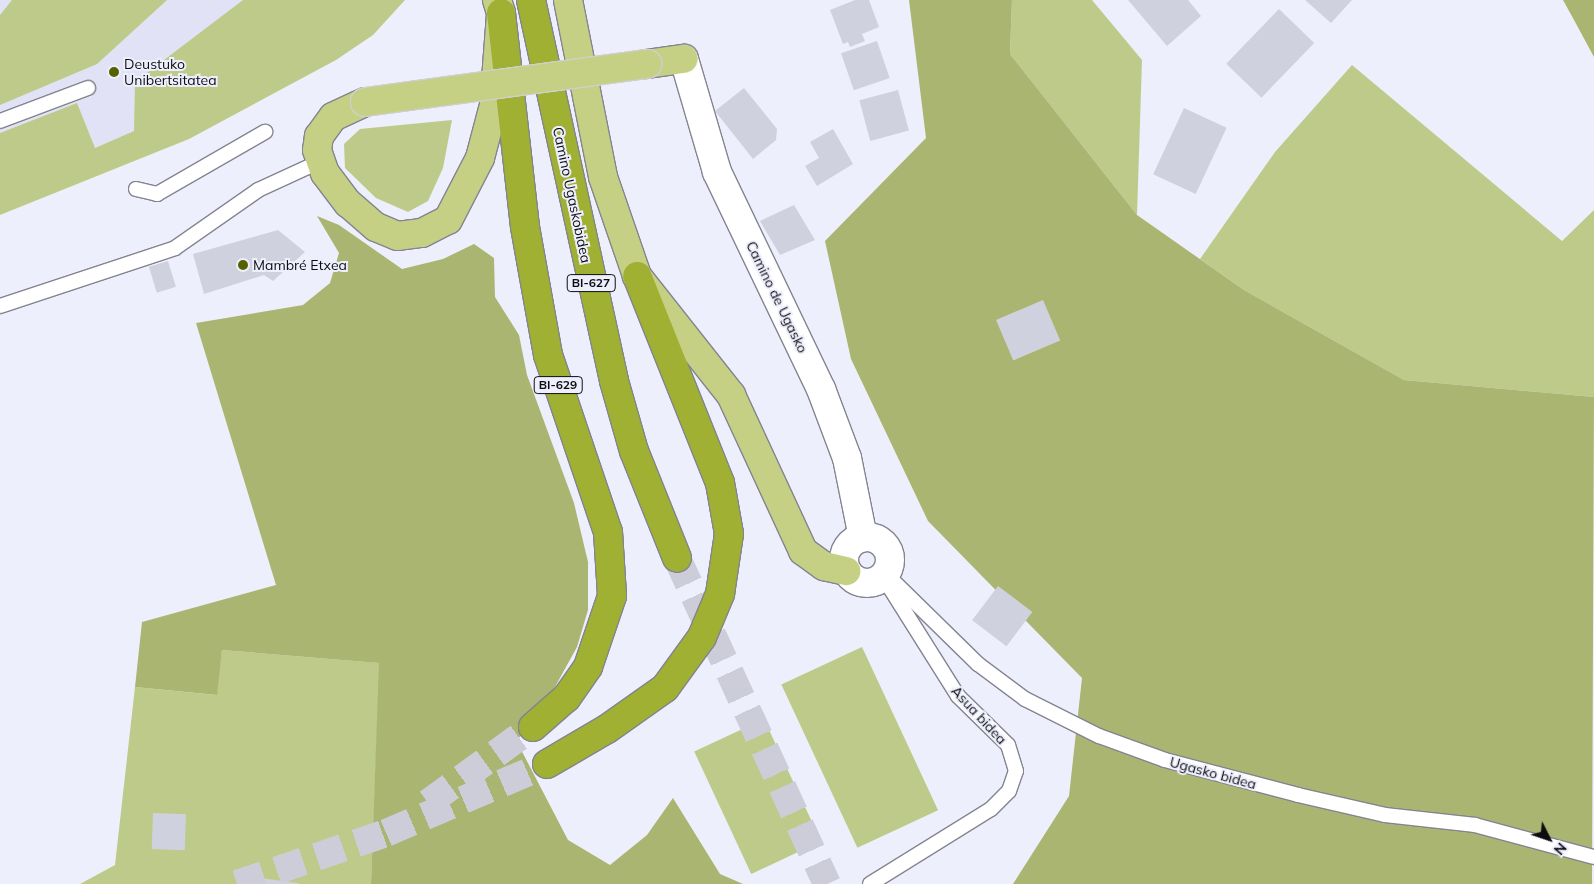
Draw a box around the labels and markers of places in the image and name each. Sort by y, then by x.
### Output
place label: Deustuko Unibertsitatea [124,56,217,88]
marker: Deustuko Unibertsitatea [108,66,120,78]
place label: Mambré Etxea [253,257,347,273]
marker: Mambré Etxea [237,259,249,271]

